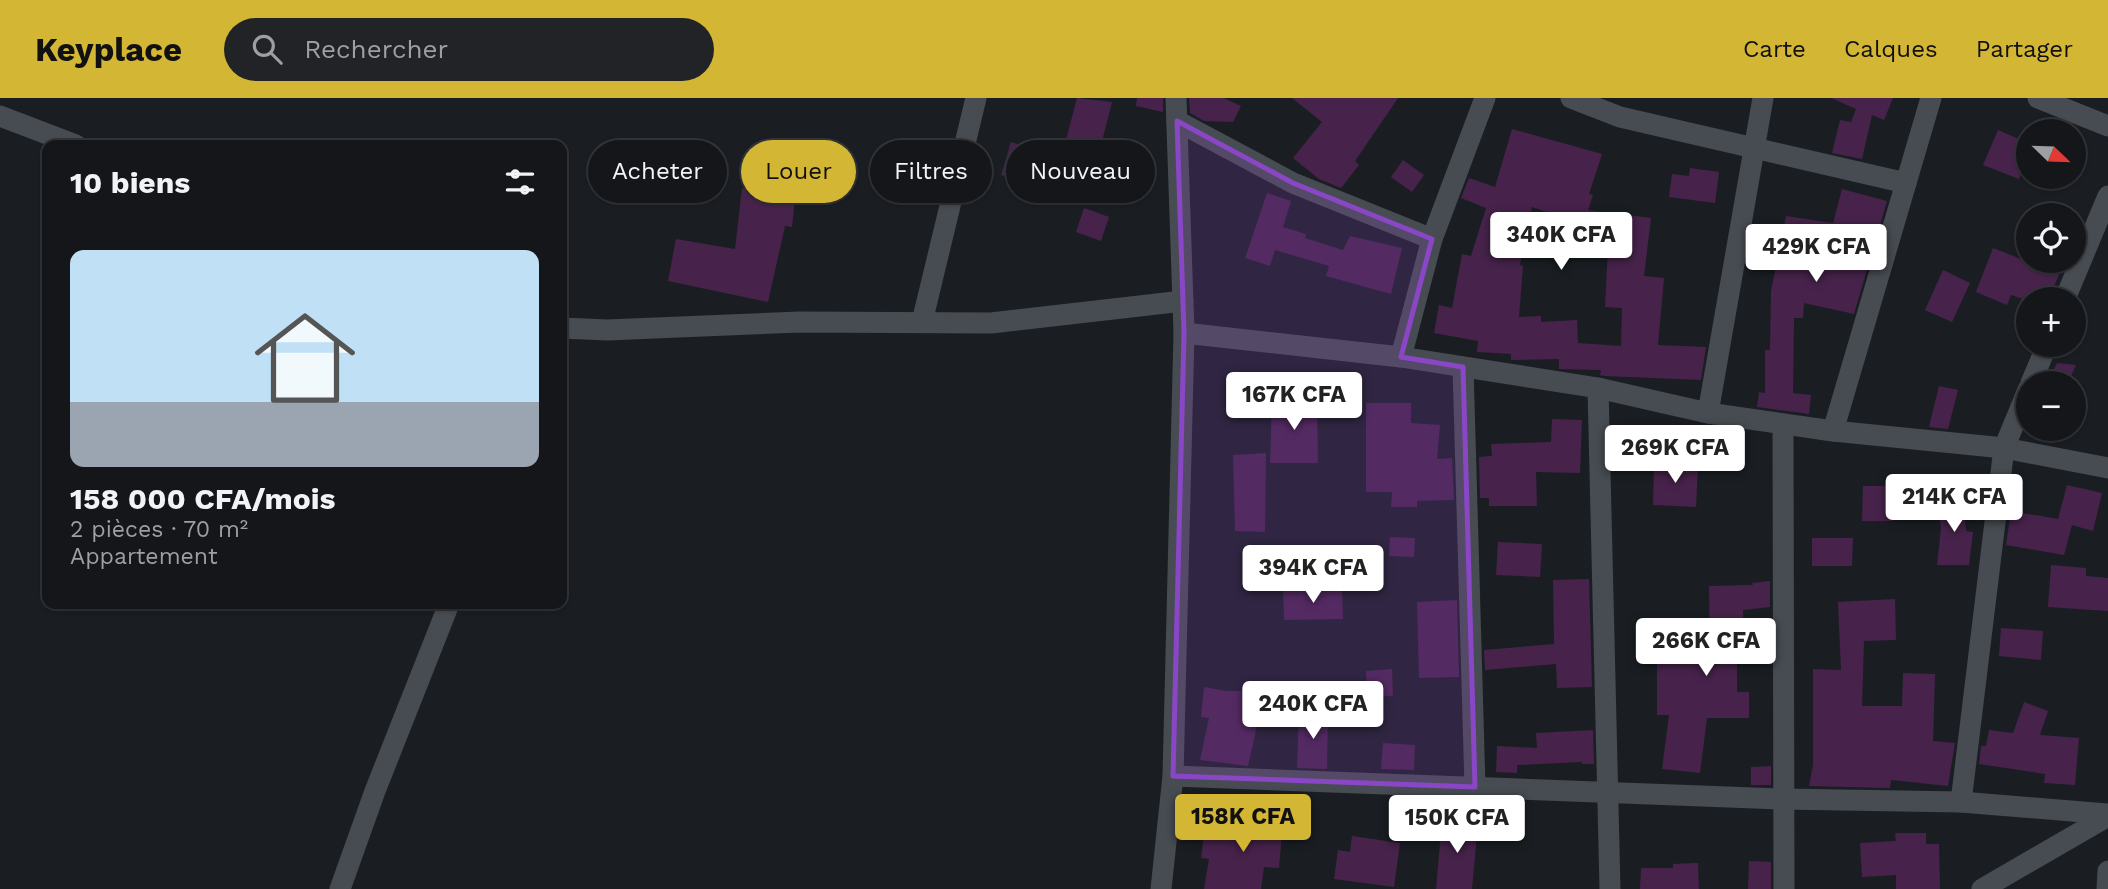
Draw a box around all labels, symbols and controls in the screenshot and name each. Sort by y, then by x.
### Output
search box [224,18,714,81]
text: Keyplace [35,30,182,69]
icon: search [248,30,286,68]
text: Rechercher [304,34,448,64]
text: Carte [1743,35,1806,63]
text: Calques [1844,35,1938,63]
text: Partager [1976,35,2073,63]
north arrow [2016,119,2086,189]
map controls [2016,119,2086,441]
chip: Acheter [588,140,727,203]
chip: Louer [741,140,856,203]
chip: Filtres [870,140,992,203]
chip: Nouveau [1006,140,1155,203]
icon: filters [501,163,539,201]
text: 10 biens [70,165,190,200]
button: locate [2016,203,2086,273]
pin: 340K CFA [1489,212,1633,272]
text: 340K CFA [1506,221,1616,248]
pin: 429K CFA [1744,225,1888,284]
text: 429K CFA [1762,233,1870,260]
button: + [2016,287,2086,357]
icon: home [242,295,368,421]
button: − [2016,371,2086,441]
pin: 167K CFA [1222,372,1366,432]
text: 167K CFA [1242,381,1346,408]
pin: 269K CFA [1603,426,1747,485]
text: 269K CFA [1621,434,1729,461]
pin: 214K CFA [1882,474,2026,534]
text: 158 000 CFA/mois [70,481,335,516]
text: 214K CFA [1902,483,2006,510]
text: 2 pièces · 70 m² [70,516,248,543]
text: Appartement [70,543,218,570]
pin: 394K CFA [1241,546,1385,605]
text: 394K CFA [1259,554,1367,581]
pin: 266K CFA [1634,618,1778,678]
text: 266K CFA [1652,627,1760,654]
pin: 240K CFA [1241,682,1385,741]
text: 240K CFA [1258,690,1368,717]
pin: 158K CFA [1171,794,1315,854]
pin: 150K CFA [1385,796,1529,855]
text: 158K CFA [1191,803,1295,830]
text: 150K CFA [1405,804,1509,831]

